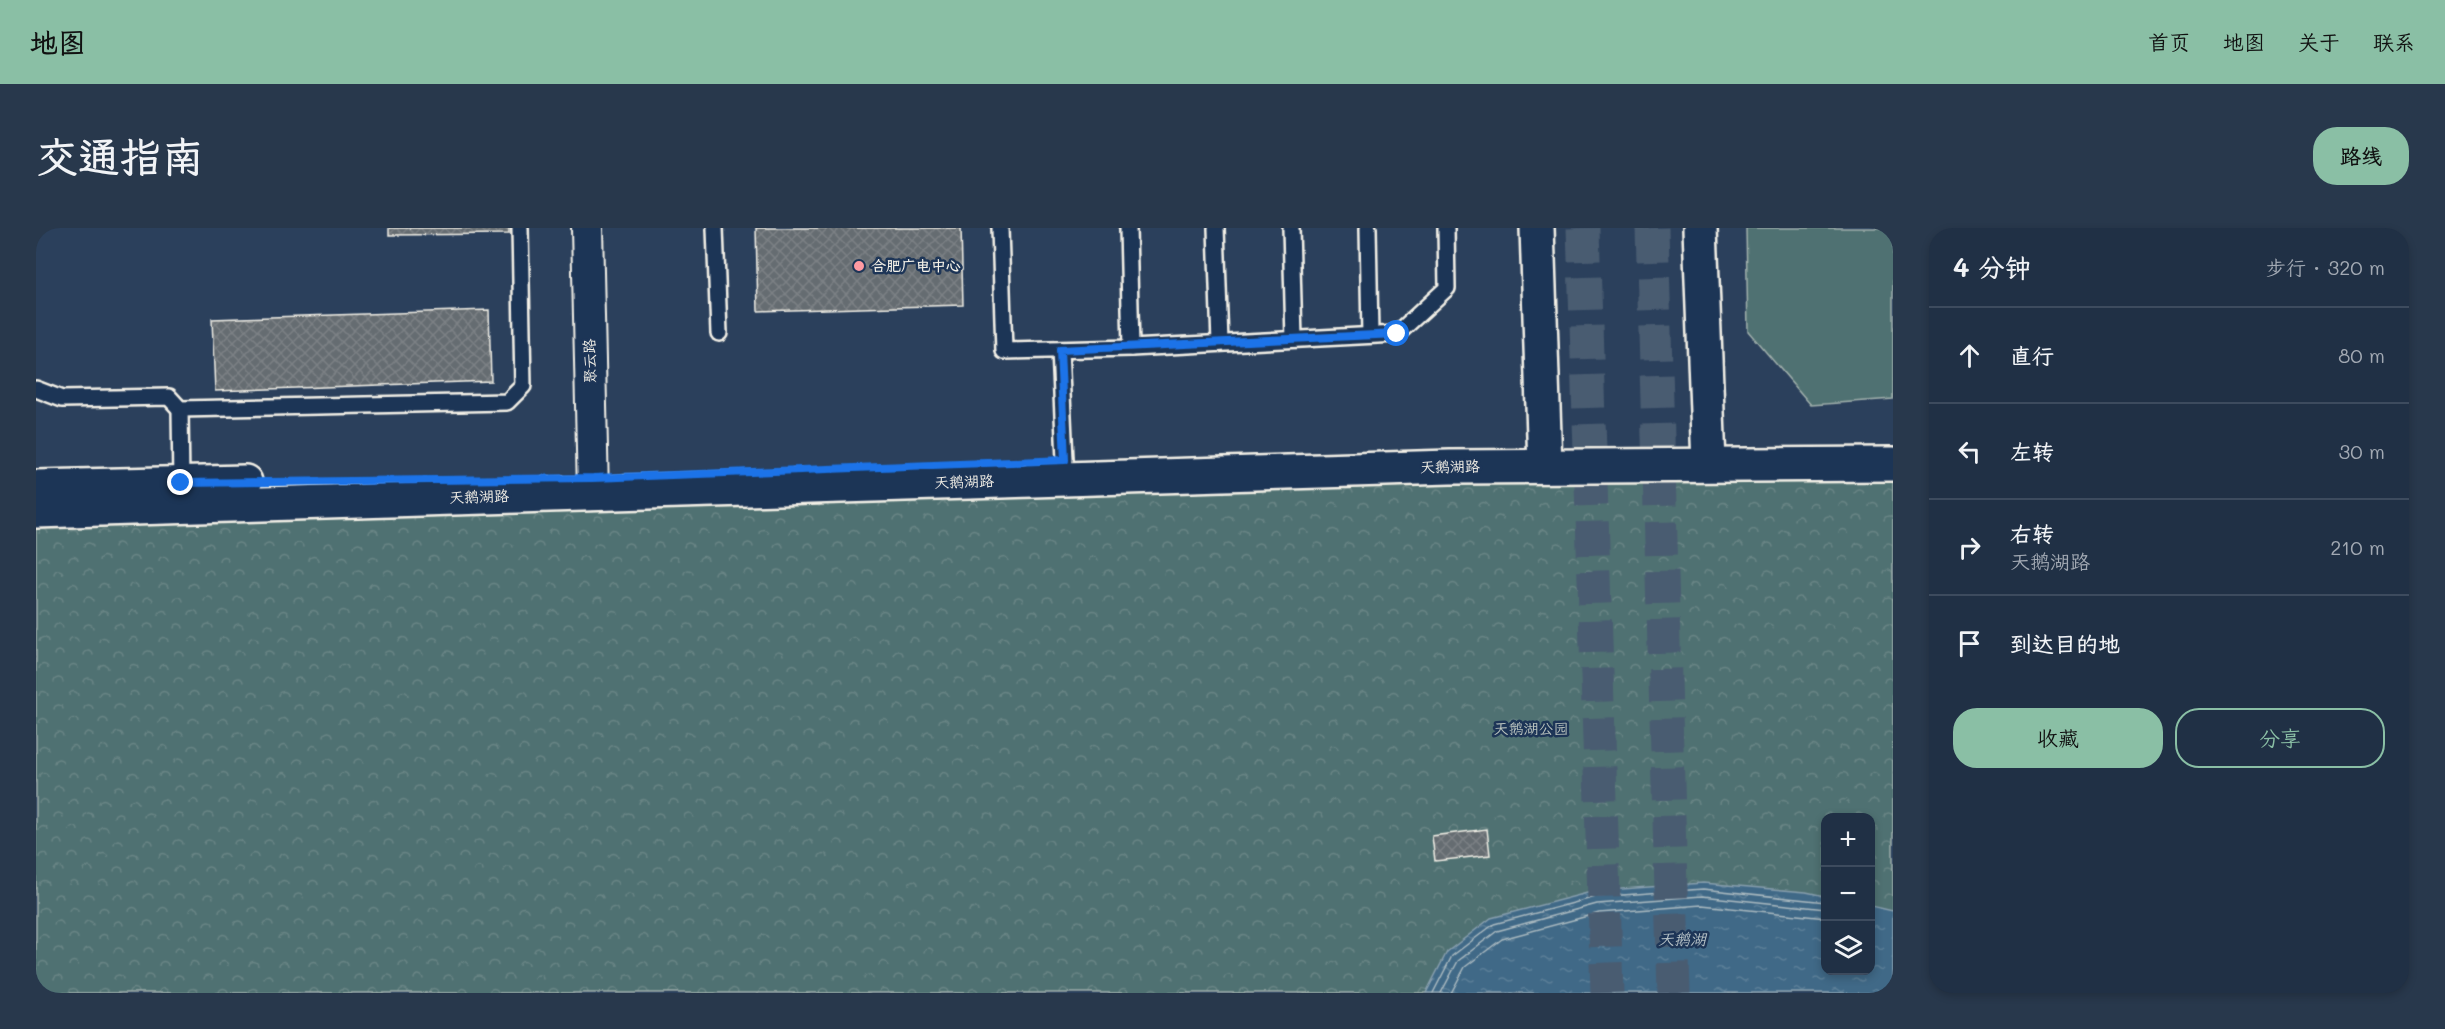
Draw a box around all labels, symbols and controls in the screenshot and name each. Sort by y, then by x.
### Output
text: 地图 [30,24,86,60]
text: 首页 [2148,28,2190,55]
text: 地图 [2223,28,2265,55]
text: 关于 [2298,28,2340,55]
text: 联系 [2373,28,2415,55]
button: 路线 [2313,127,2409,185]
text: 交通指南 [36,128,204,183]
text: 4 分钟 [1953,250,2031,284]
text: 步行 · 320 m [2266,254,2385,280]
place label: 合肥广电中心 [871,255,961,275]
marker: 合肥广电中心 [852,259,866,273]
route start [1383,320,1409,346]
street label: 聚云路 [579,338,599,384]
icon: ahead [1953,339,1986,372]
text: 直行 [2010,341,2054,370]
text: 80 m [2338,342,2385,368]
icon: left [1953,435,1986,468]
text: 左转 [2010,437,2054,466]
text: 30 m [2339,438,2385,464]
street label: 天鹅湖路 [1420,455,1480,477]
route end [167,469,193,495]
street label: 天鹅湖路 [934,470,994,492]
street label: 天鹅湖路 [449,485,509,507]
text: 右转 [2010,519,2054,548]
icon: right [1953,531,1986,564]
text: 210 m [2330,534,2385,560]
text: 天鹅湖路 [2010,548,2090,574]
icon: arrive [1953,627,1986,660]
text: 到达目的地 [2010,629,2120,658]
button: 收藏 [1953,708,2163,768]
button: 分享 [2175,708,2385,768]
park label: 天鹅湖公园 [1493,718,1569,738]
map controls [1821,813,1875,975]
button: + [1821,813,1875,867]
button: − [1821,867,1875,921]
button: layers [1821,921,1875,975]
water label: 天鹅湖 [1658,928,1708,949]

